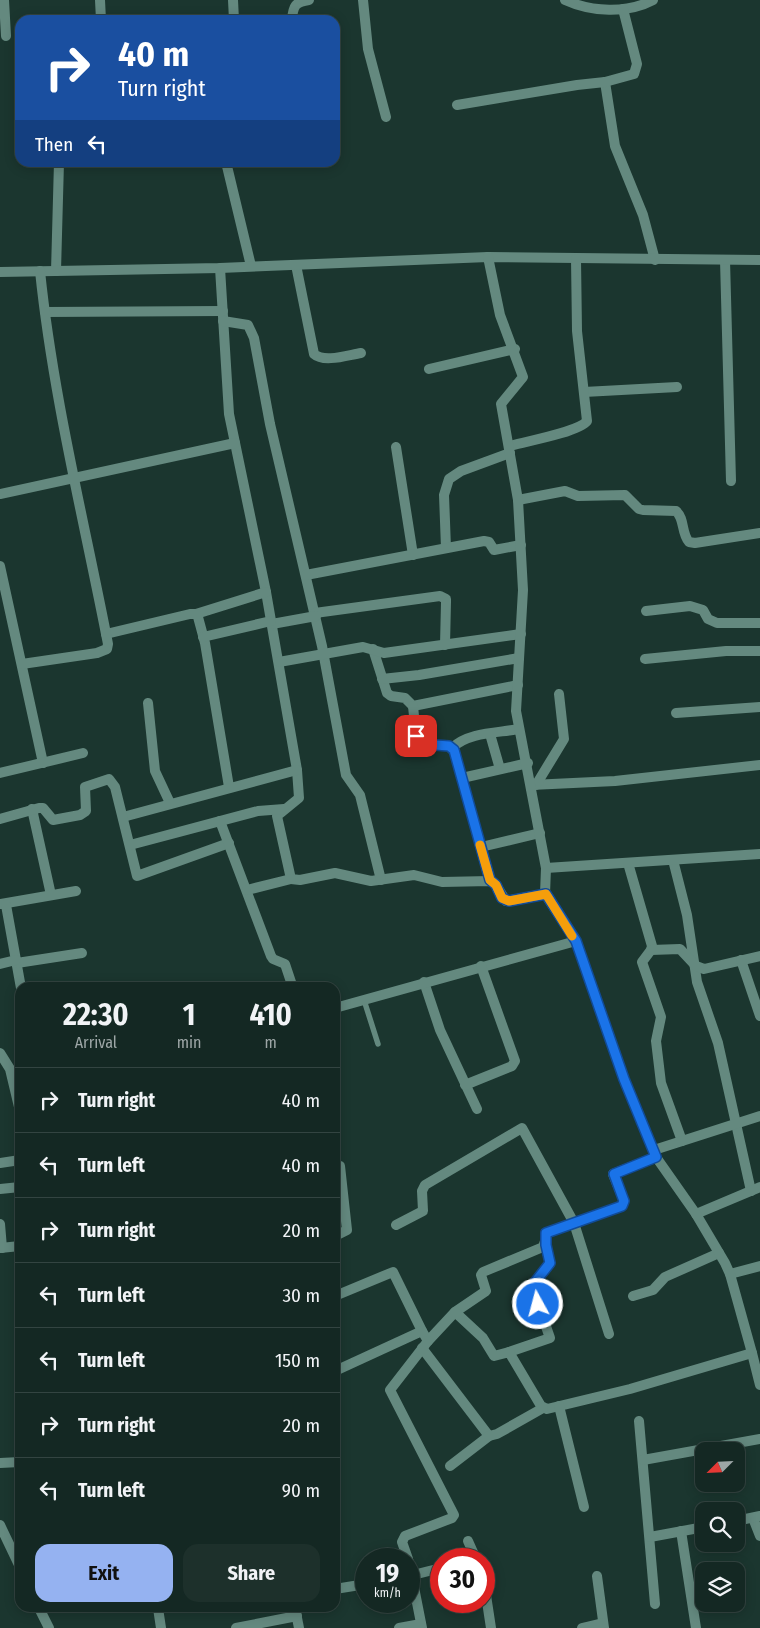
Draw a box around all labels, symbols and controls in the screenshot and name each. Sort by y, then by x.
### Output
text: 40 m [118,33,189,75]
icon: right [35,35,100,100]
text: Turn right [118,75,206,102]
icon: left [83,130,111,158]
text: Then [35,133,73,156]
pin [395,715,437,757]
icon: arrive [402,722,430,750]
text: 22:30 [63,997,129,1033]
text: 1 [183,997,195,1033]
text: 410 [249,997,292,1033]
text: Arrival [75,1033,117,1052]
text: min [177,1033,201,1052]
text: m [265,1033,277,1052]
icon: right [35,1086,63,1114]
text: Turn right [78,1089,155,1112]
text: 40 m [282,1089,320,1112]
icon: left [35,1151,63,1179]
text: Turn left [78,1154,145,1177]
text: 40 m [282,1154,320,1177]
icon: right [35,1216,63,1244]
text: Turn right [78,1219,155,1242]
text: 20 m [283,1219,320,1242]
position arrow [511,1277,563,1329]
icon: left [35,1281,63,1309]
text: Turn left [78,1284,145,1307]
text: 30 m [282,1284,320,1307]
icon: left [35,1346,63,1374]
text: Turn left [78,1349,145,1372]
text: 150 m [275,1349,320,1372]
icon: right [35,1411,63,1439]
text: Turn right [78,1414,155,1437]
text: 20 m [283,1414,320,1437]
north arrow [695,1442,745,1492]
map controls [695,1442,745,1612]
icon: left [35,1476,63,1504]
text: Turn left [78,1479,145,1502]
text: 90 m [282,1479,320,1502]
button: search [695,1502,745,1552]
button: Exit [35,1544,173,1602]
button: Share [183,1544,320,1602]
speed limit sign: 30 [430,1548,495,1613]
text: 19 [376,1559,399,1589]
button: layers [695,1562,745,1612]
text: km/h [374,1586,401,1600]

